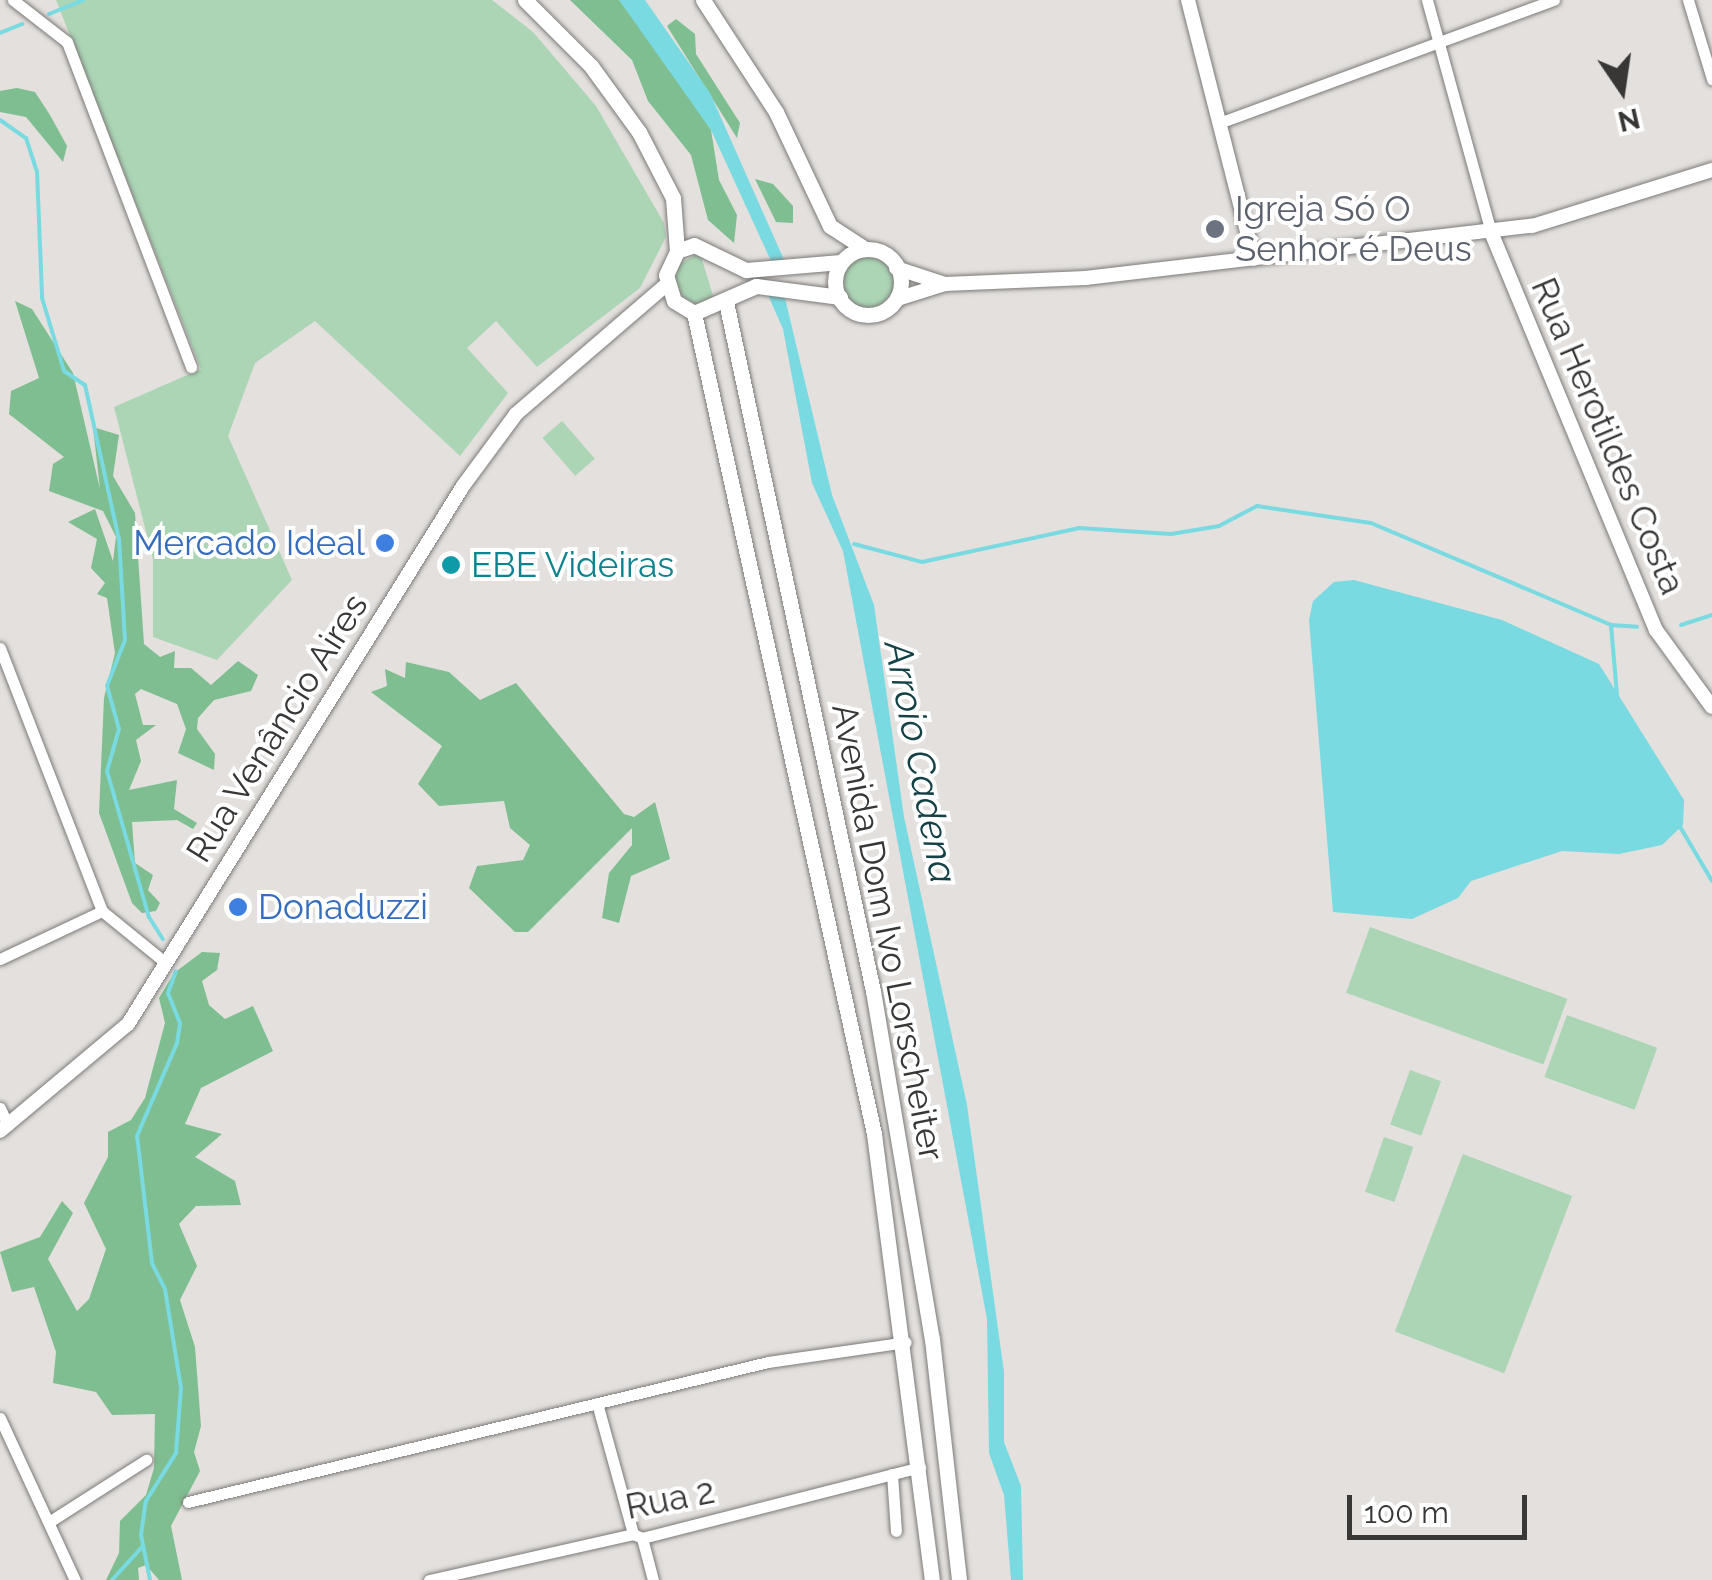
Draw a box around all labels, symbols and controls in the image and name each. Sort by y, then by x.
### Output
north arrow [1572,40,1672,140]
text: N [1615,101,1643,138]
place label: Igreja Só O Senhor é Deus [1235,188,1472,270]
marker: Igreja Só O Senhor é Deus [1204,218,1226,240]
street label: Rua Herotildes Costa [1522,272,1694,600]
place label: Mercado Ideal [133,522,365,564]
marker: Mercado Ideal [374,532,396,554]
place label: EBE Videiras [471,544,675,586]
marker: EBE Videiras [440,554,462,576]
street label: Rua Venâncio Aires [177,585,377,871]
water label: Arroio Cadena [875,637,967,887]
street label: Avenida Dom Ivo Lorscheiter [823,700,953,1164]
place label: Donaduzzi [258,886,428,928]
marker: Donaduzzi [227,896,249,918]
street label: Rua 2 [622,1470,718,1528]
scale bar [1352,1475,1532,1537]
text: 100 m [1364,1495,1449,1530]

